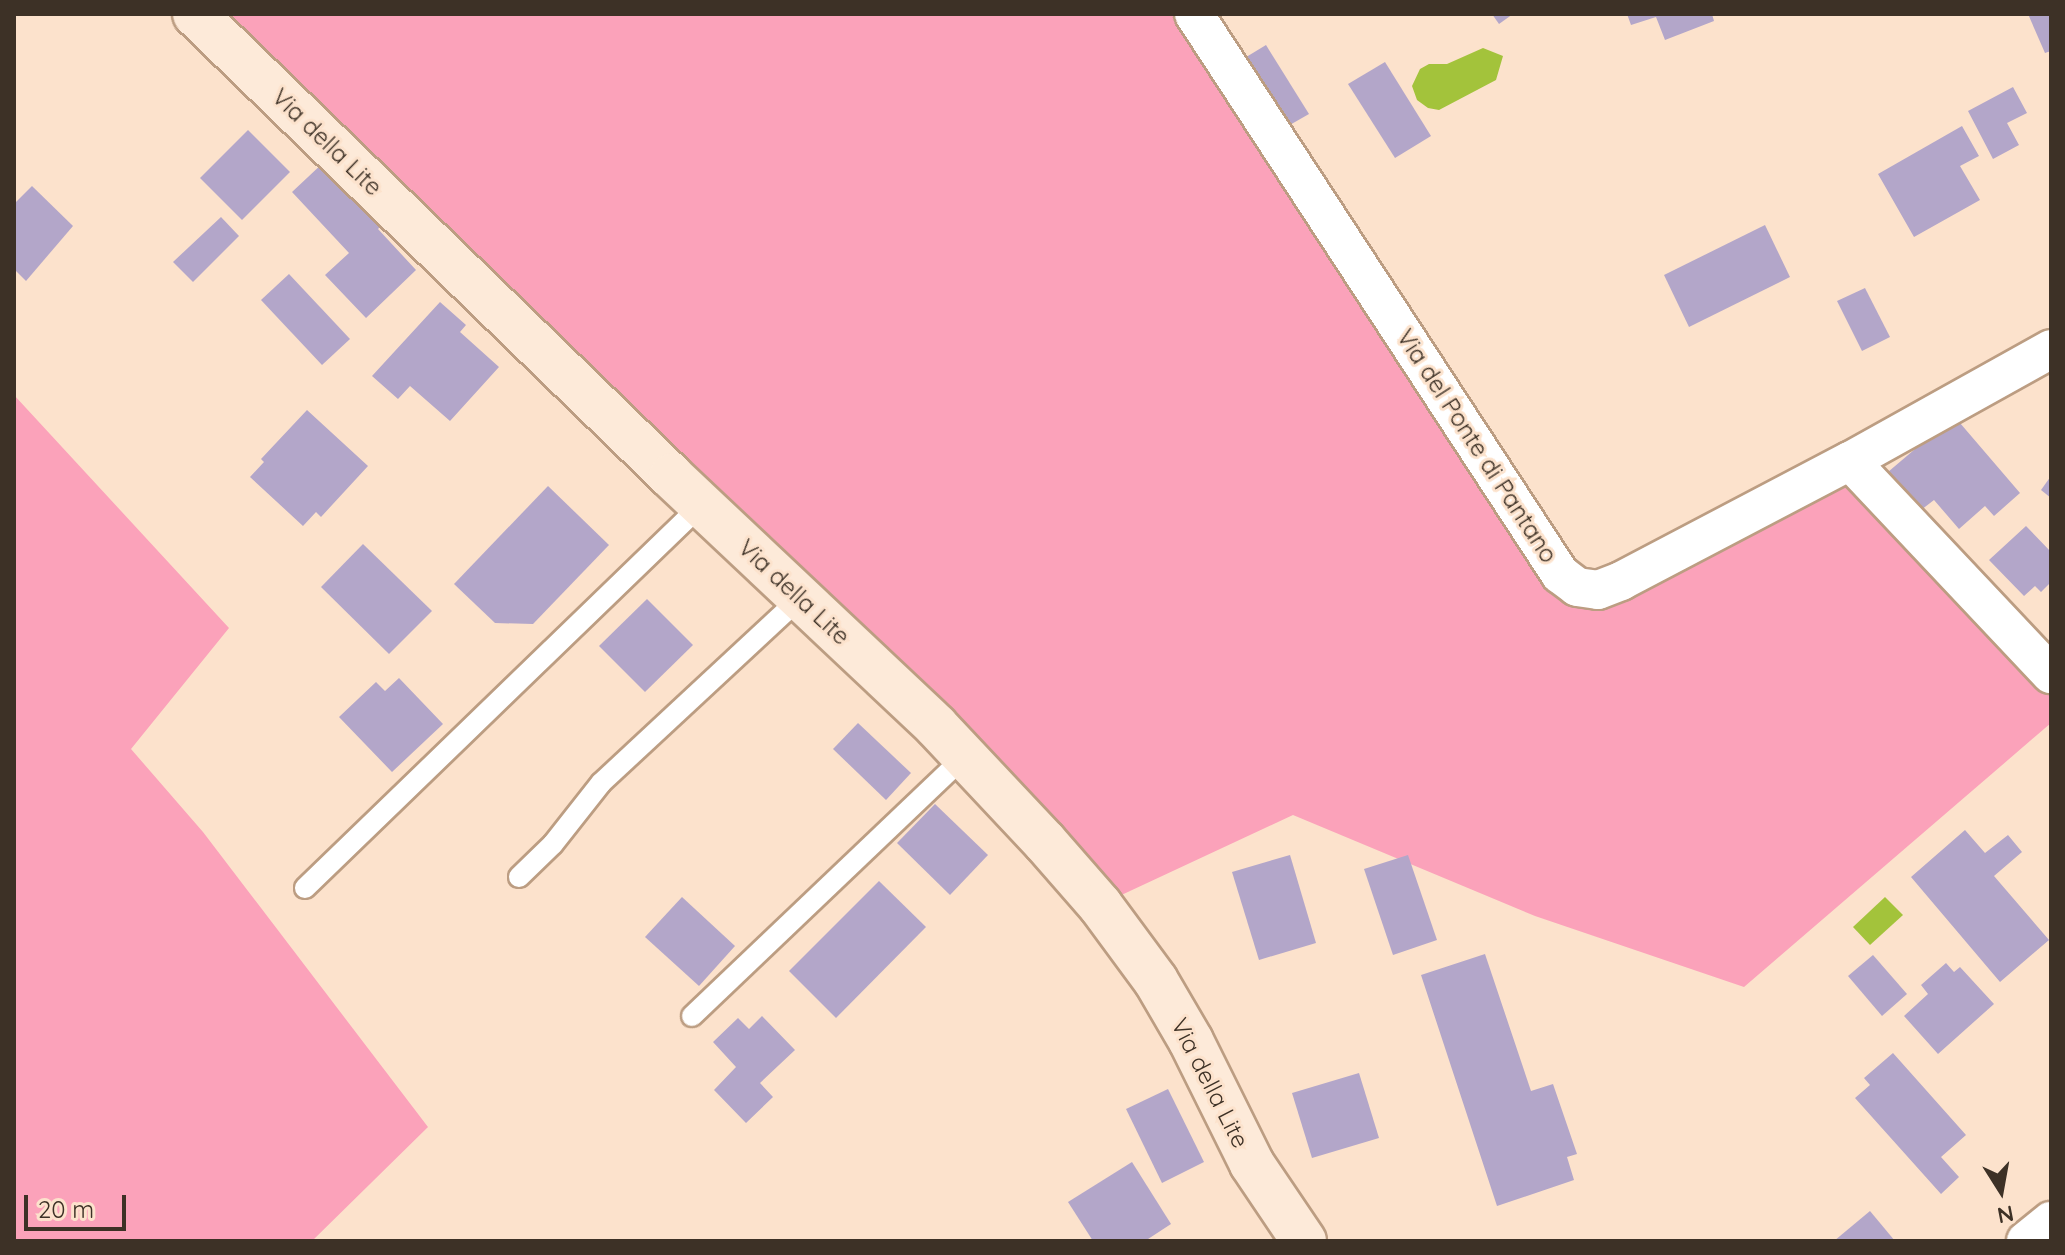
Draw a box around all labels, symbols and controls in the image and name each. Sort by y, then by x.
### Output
street label: Via della Lite [266,82,388,202]
street label: Via del Ponte di Pantano [1391,324,1563,568]
street label: Via della Lite [732,533,856,651]
street label: Via della Lite [1165,1013,1255,1153]
north arrow [1961,1151,2041,1231]
scale bar [28,1179,130,1229]
text: 20 m [38,1194,94,1224]
text: N [1995,1199,2016,1230]

